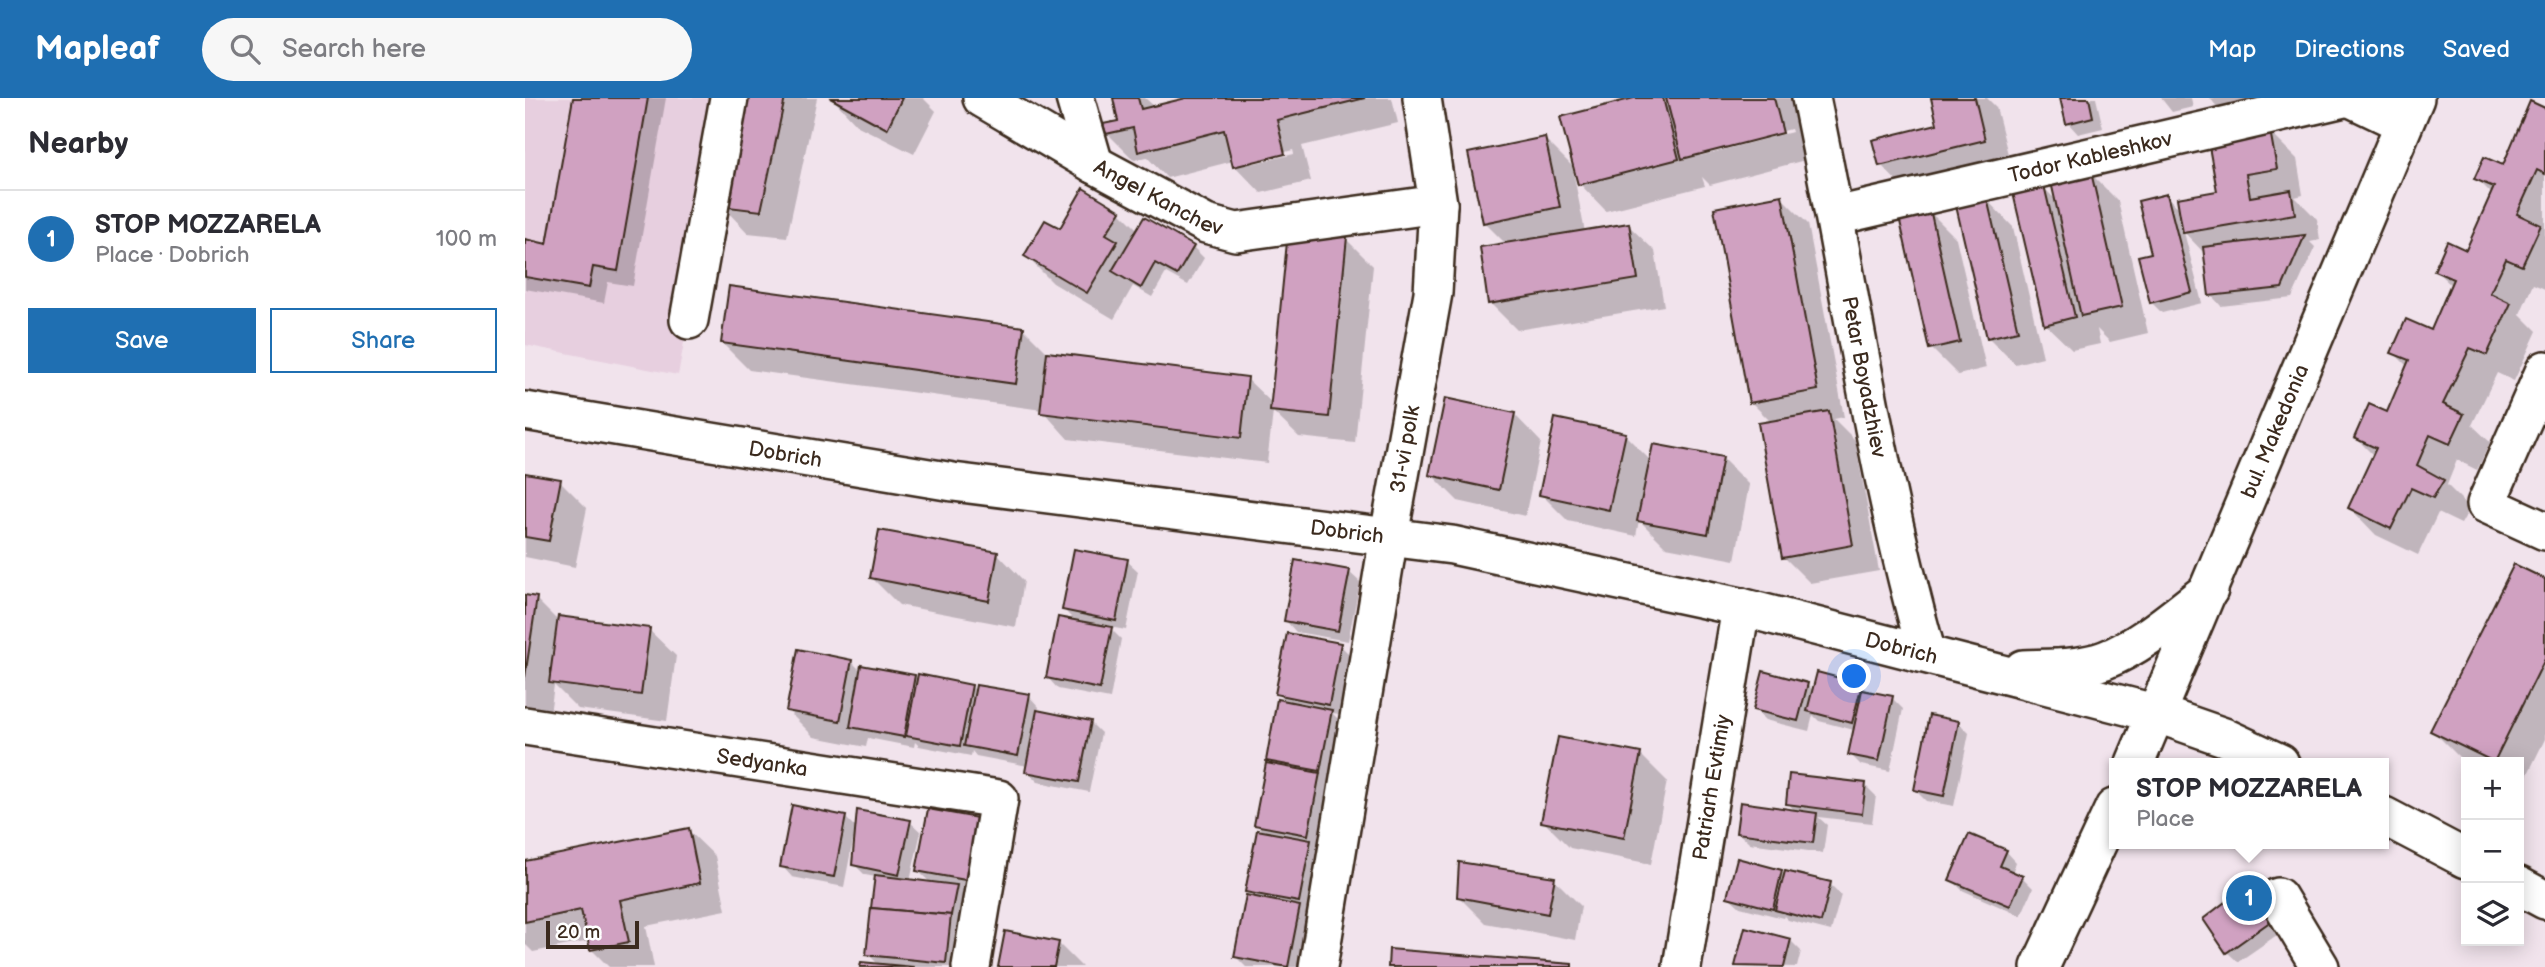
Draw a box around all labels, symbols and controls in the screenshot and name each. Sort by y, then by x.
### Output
search box [202,18,692,81]
text: Mapleaf [35,29,160,69]
icon: search [226,30,264,68]
text: Search here [282,34,426,65]
text: Map [2208,35,2256,64]
text: Directions [2294,35,2405,64]
text: Saved [2443,35,2510,64]
text: Nearby [28,126,128,162]
street label: Todor Kableshkov [2006,126,2176,188]
street label: Angel Kanchev [1090,154,1226,241]
text: STOP MOZZARELA [95,210,321,241]
text: 1 [46,225,56,253]
text: 100 m [436,225,497,253]
text: Place · Dobrich [95,241,249,269]
street label: Petar Boyadzhiev [1837,294,1892,461]
button: Save [28,308,256,373]
button: Share [270,308,497,373]
street label: bul. Makedonia [2235,361,2314,502]
street label: 31-vi polk [1385,403,1425,495]
street label: Dobrich [747,436,824,473]
street label: Dobrich [1309,515,1385,549]
street label: Dobrich [1862,627,1940,669]
your location [1837,659,1871,693]
street label: Patriarh Evtimiy [1687,712,1736,862]
street label: Sedyanka [715,743,809,782]
map controls [2461,757,2524,946]
button: + [2461,757,2524,820]
popup [2109,758,2389,849]
text: STOP MOZZARELA [2136,774,2362,805]
text: Place [2136,805,2194,833]
button: − [2461,820,2524,883]
pin: 1 [2226,872,2272,924]
button: layers [2461,883,2524,946]
scale bar [546,918,639,950]
text: 20 m [557,921,600,944]

